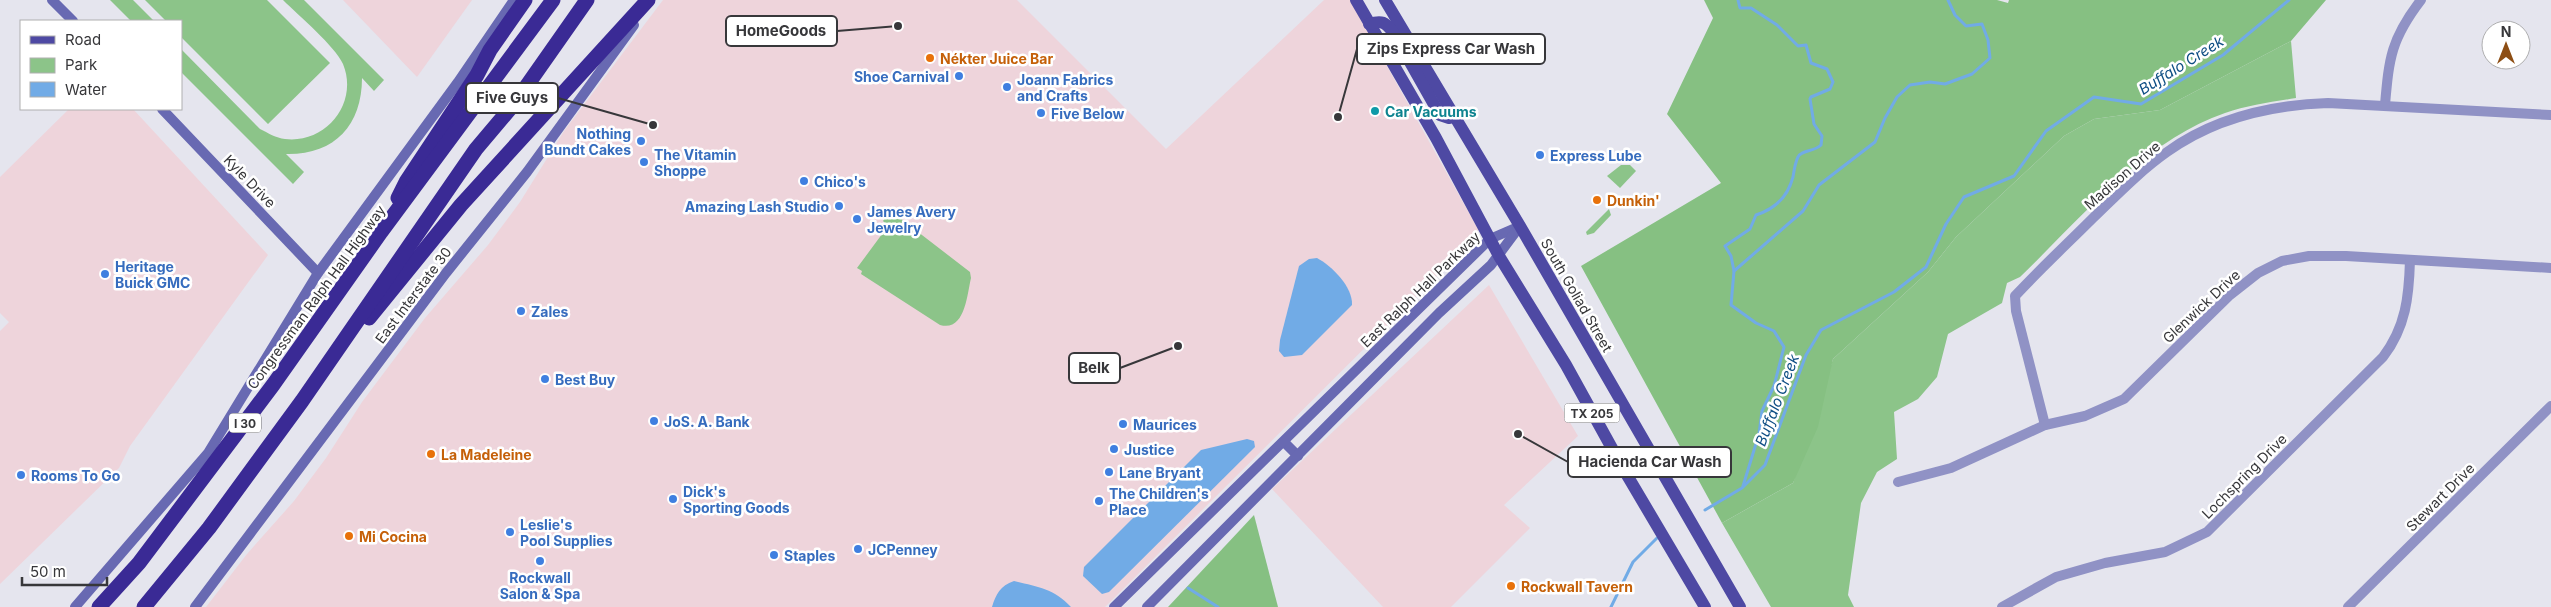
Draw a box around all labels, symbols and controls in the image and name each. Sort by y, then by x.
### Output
callout: HomeGoods [726,16,837,46]
legend [20,20,182,110]
north arrow [2481,20,2531,70]
text: HomeGoods [736,21,826,40]
text: N [2501,23,2511,40]
text: Road [65,30,101,49]
water label: Buffalo Creek [2135,31,2228,99]
callout: Zips Express Car Wash [1357,34,1545,64]
text: Zips Express Car Wash [1367,39,1535,58]
place label: Nékter Juice Bar [940,50,1053,67]
marker: Nékter Juice Bar [924,52,936,64]
text: Park [65,55,98,74]
place label: Shoe Carnival [854,68,949,85]
marker: Shoe Carnival [953,70,965,82]
place label: Joann Fabrics and Crafts [1017,71,1114,104]
text: Water [65,80,107,99]
marker: Joann Fabrics and Crafts [1001,81,1013,93]
callout: Five Guys [466,83,558,113]
text: Five Guys [476,88,548,107]
place label: Car Vacuums [1385,103,1477,120]
place label: Five Below [1051,105,1125,122]
marker: Car Vacuums [1369,105,1381,117]
marker: Five Below [1035,107,1047,119]
place label: Nothing Bundt Cakes [544,125,631,158]
marker: Nothing Bundt Cakes [635,135,647,147]
street label: Madison Drive [2080,137,2164,213]
place label: The Vitamin Shoppe [654,146,737,179]
place label: Express Lube [1550,147,1642,164]
marker: Express Lube [1534,149,1546,161]
street label: Kyle Drive [221,151,279,211]
marker: The Vitamin Shoppe [638,156,650,168]
place label: Chico's [814,173,866,190]
marker: Chico's [798,175,810,187]
place label: Dunkin' [1607,192,1660,209]
marker: Dunkin' [1591,194,1603,206]
place label: Amazing Lash Studio [685,198,829,215]
marker: Amazing Lash Studio [833,200,845,212]
street label: Congressman Ralph Hall Highway [243,202,389,392]
place label: James Avery Jewelry [867,203,956,236]
marker: James Avery Jewelry [851,213,863,225]
street label: East Ralph Hall Parkway [1357,228,1483,350]
street label: South Goliad Street [1538,235,1617,355]
street label: East Interstate 30 [371,244,455,346]
place label: Heritage Buick GMC [115,258,190,291]
street label: Glenwick Drive [2159,266,2243,346]
marker: Heritage Buick GMC [99,268,111,280]
place label: Zales [531,303,569,320]
marker: Zales [515,305,527,317]
water label: Buffalo Creek [1751,351,1803,449]
callout: Belk [1069,353,1120,383]
text: Belk [1078,358,1110,377]
place label: Best Buy [555,371,616,388]
marker: Best Buy [539,373,551,385]
road number: TX 205 [1564,403,1620,422]
road number: I 30 [229,413,261,432]
place label: JoS. A. Bank [664,413,751,430]
marker: JoS. A. Bank [648,415,660,427]
place label: Maurices [1133,416,1197,433]
marker: Maurices [1117,418,1129,430]
street label: Lochspring Drive [2198,430,2290,522]
place label: Justice [1124,441,1174,458]
marker: Justice [1108,443,1120,455]
place label: La Madeleine [441,446,532,463]
callout: Hacienda Car Wash [1568,447,1731,477]
marker: La Madeleine [425,448,437,460]
text: Hacienda Car Wash [1578,452,1722,471]
street label: Stewart Drive [2402,459,2478,535]
place label: Lane Bryant [1119,464,1201,481]
marker: Lane Bryant [1103,466,1115,478]
place label: Rooms To Go [31,467,121,484]
marker: Rooms To Go [15,469,27,481]
place label: Dick's Sporting Goods [683,483,790,516]
place label: The Children's Place [1109,485,1209,518]
marker: Dick's Sporting Goods [667,493,679,505]
marker: The Children's Place [1093,495,1105,507]
place label: Leslie's Pool Supplies [520,516,613,549]
marker: Leslie's Pool Supplies [504,526,516,538]
place label: Mi Cocina [359,528,427,545]
marker: Mi Cocina [343,530,355,542]
place label: JCPenney [868,541,938,558]
marker: JCPenney [852,543,864,555]
place label: Staples [784,547,835,564]
marker: Staples [768,549,780,561]
scale bar [22,554,108,586]
marker: Rockwall Salon & Spa [534,555,546,567]
text: 50 m [30,562,66,581]
place label: Rockwall Salon & Spa [500,569,580,602]
place label: Rockwall Tavern [1521,578,1633,595]
marker: Rockwall Tavern [1505,580,1517,592]

